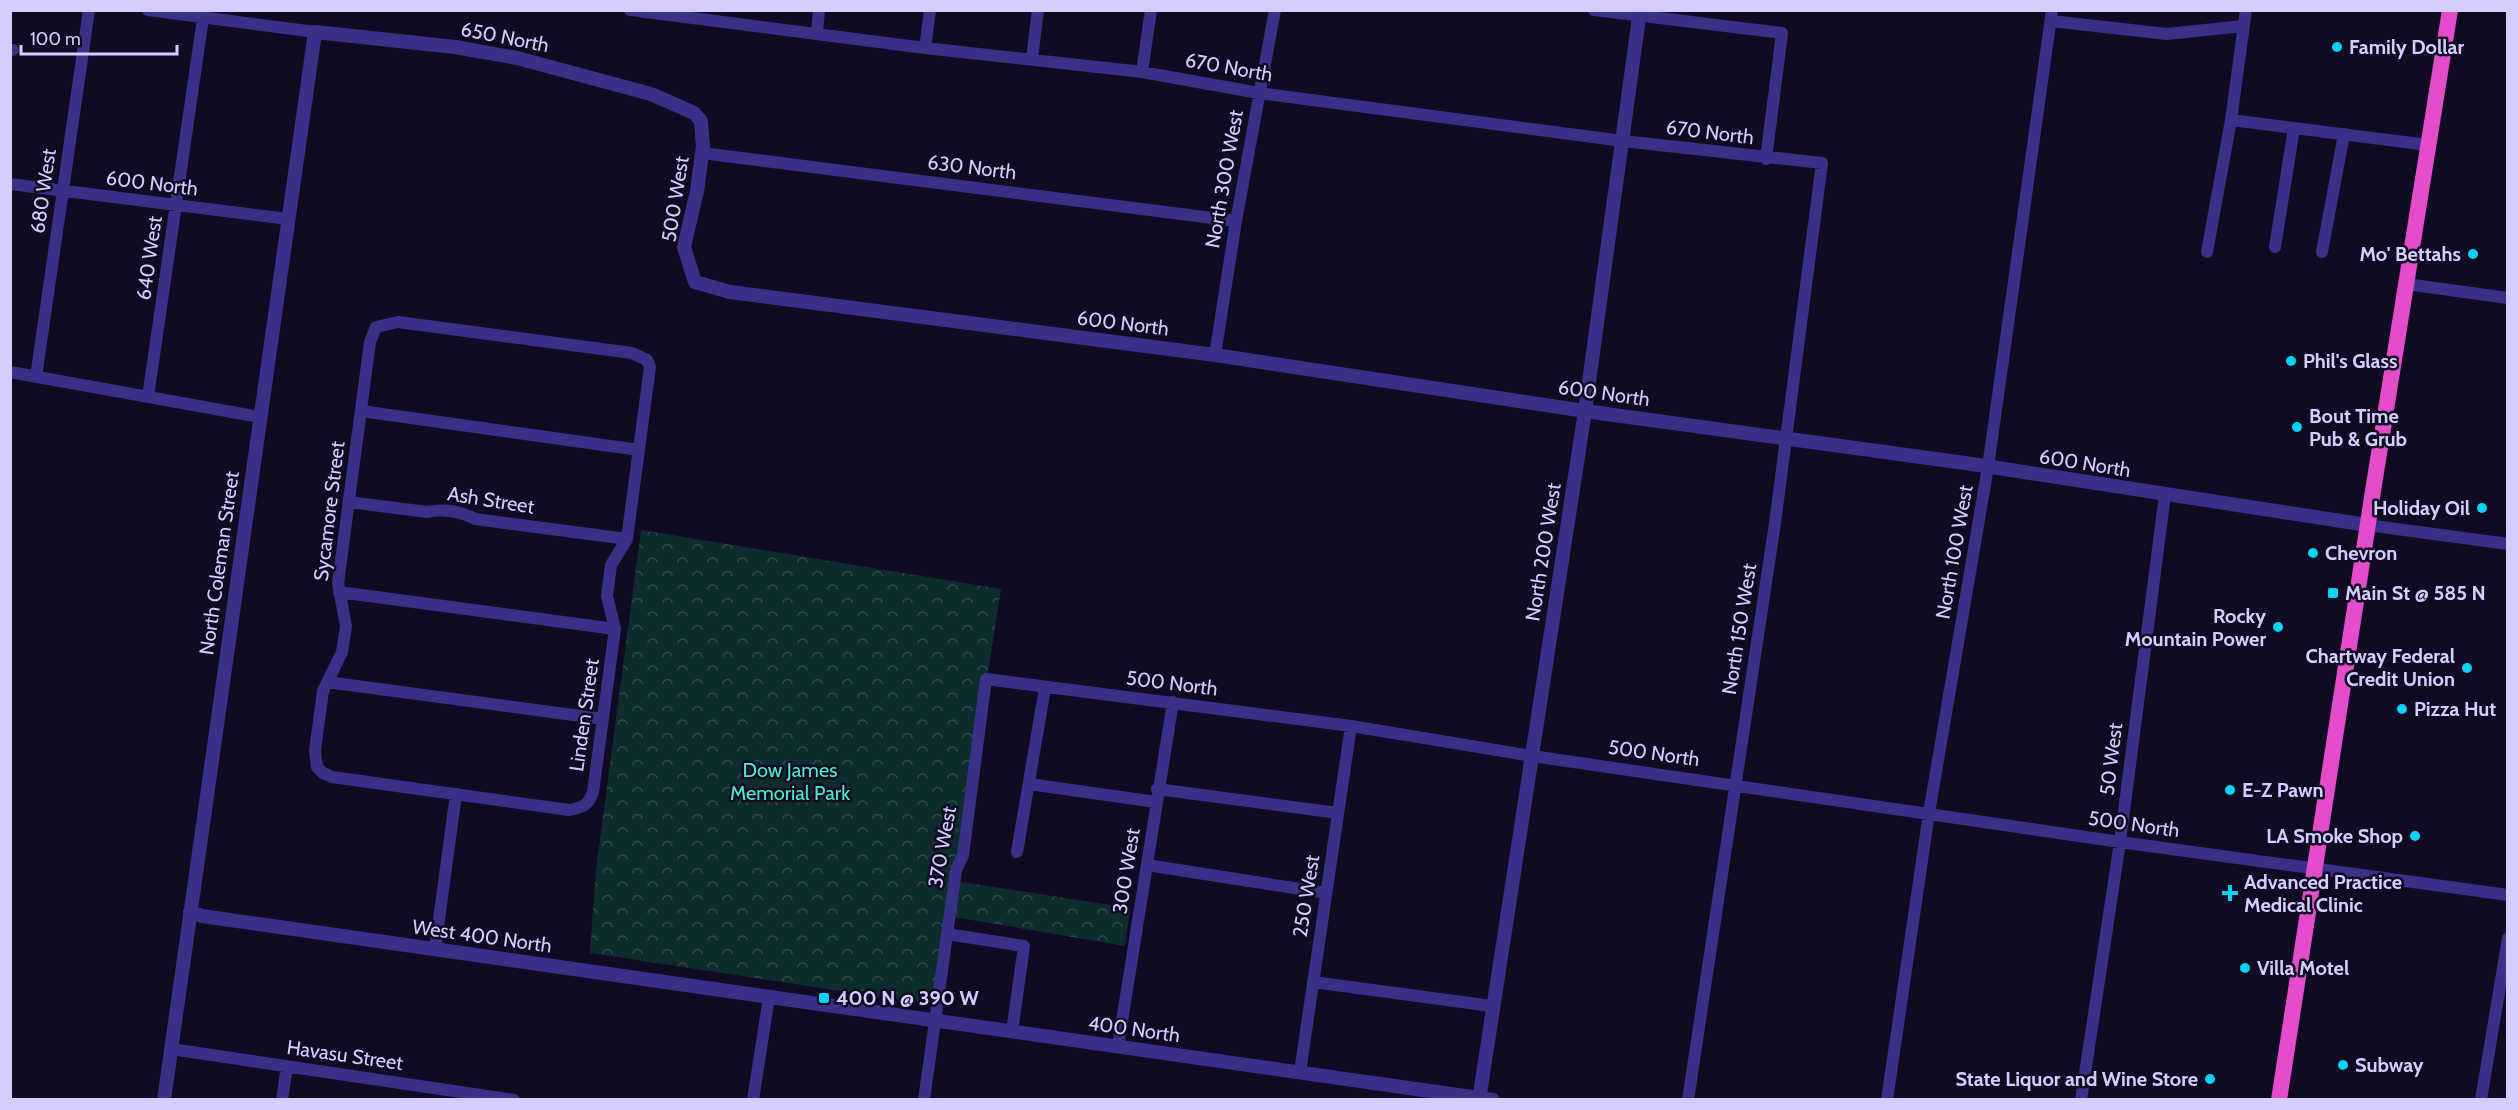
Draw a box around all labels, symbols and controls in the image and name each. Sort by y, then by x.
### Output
street label: 650 North [459,17,551,57]
scale bar [21,18,177,56]
text: 100 m [30,28,81,50]
place label: Family Dollar [2349,35,2464,59]
marker: Family Dollar [2330,40,2344,54]
street label: 670 North [1183,48,1275,86]
street label: North 300 West [1200,108,1248,250]
street label: 670 North [1665,115,1755,149]
street label: 680 West [25,147,61,235]
street label: 630 North [926,150,1018,184]
street label: 500 West [656,154,694,244]
street label: 600 North [105,165,199,201]
street label: 640 West [131,214,167,302]
place label: Mo' Bettahs [2359,242,2461,266]
marker: Mo' Bettahs [2466,247,2480,261]
street label: 600 North [1076,305,1170,341]
place label: Phil's Glass [2303,349,2397,373]
marker: Phil's Glass [2284,354,2298,368]
street label: 600 North [1557,375,1651,411]
place label: Bout Time Pub & Grub [2309,404,2407,451]
marker: Bout Time Pub & Grub [2290,420,2304,434]
street label: Sycamore Street [309,439,350,582]
street label: 600 North [2037,444,2133,482]
street label: North Coleman Street [194,469,244,656]
street label: Ash Street [446,481,536,519]
street label: North 200 West [1520,481,1566,623]
street label: North 100 West [1930,483,1978,621]
place label: Holiday Oil [2373,496,2470,520]
marker: Holiday Oil [2475,501,2489,515]
place label: Chevron [2325,541,2397,565]
marker: Chevron [2306,546,2320,560]
street label: North 150 West [1717,561,1761,696]
place label: Main St @ 585 N [2345,581,2486,605]
marker: Main St @ 585 N [2326,586,2340,600]
place label: Rocky Mountain Power [2125,604,2266,651]
marker: Rocky Mountain Power [2271,620,2285,634]
place label: Chartway Federal Credit Union [2306,644,2455,691]
street label: Linden Street [564,657,604,773]
marker: Chartway Federal Credit Union [2460,661,2474,675]
street label: 500 North [1125,665,1219,701]
place label: Pizza Hut [2414,697,2496,721]
marker: Pizza Hut [2395,702,2409,716]
street label: 50 West [2095,721,2127,797]
street label: 500 North [1607,735,1701,771]
park label: Dow James Memorial Park [730,758,850,805]
place label: E-Z Pawn [2242,778,2324,802]
marker: E-Z Pawn [2223,783,2237,797]
street label: 370 West [923,804,961,890]
street label: 500 North [2087,806,2181,842]
place label: LA Smoke Shop [2266,824,2403,848]
street label: 300 West [1107,826,1145,916]
marker: LA Smoke Shop [2408,829,2422,843]
street label: 250 West [1288,853,1324,939]
place label: Advanced Practice Medical Clinic [2244,870,2402,917]
marker: Advanced Practice Medical Clinic [2221,884,2239,902]
street label: West 400 North [411,914,553,958]
place label: Villa Motel [2257,956,2349,980]
marker: Villa Motel [2238,961,2252,975]
place label: 400 N @ 390 W [836,986,979,1010]
marker: 400 N @ 390 W [817,991,831,1005]
street label: 400 North [1086,1011,1182,1047]
street label: Havasu Street [285,1035,405,1075]
place label: Subway [2355,1053,2424,1077]
marker: Subway [2336,1058,2350,1072]
place label: State Liquor and Wine Store [1955,1067,2198,1091]
marker: State Liquor and Wine Store [2203,1072,2217,1086]

